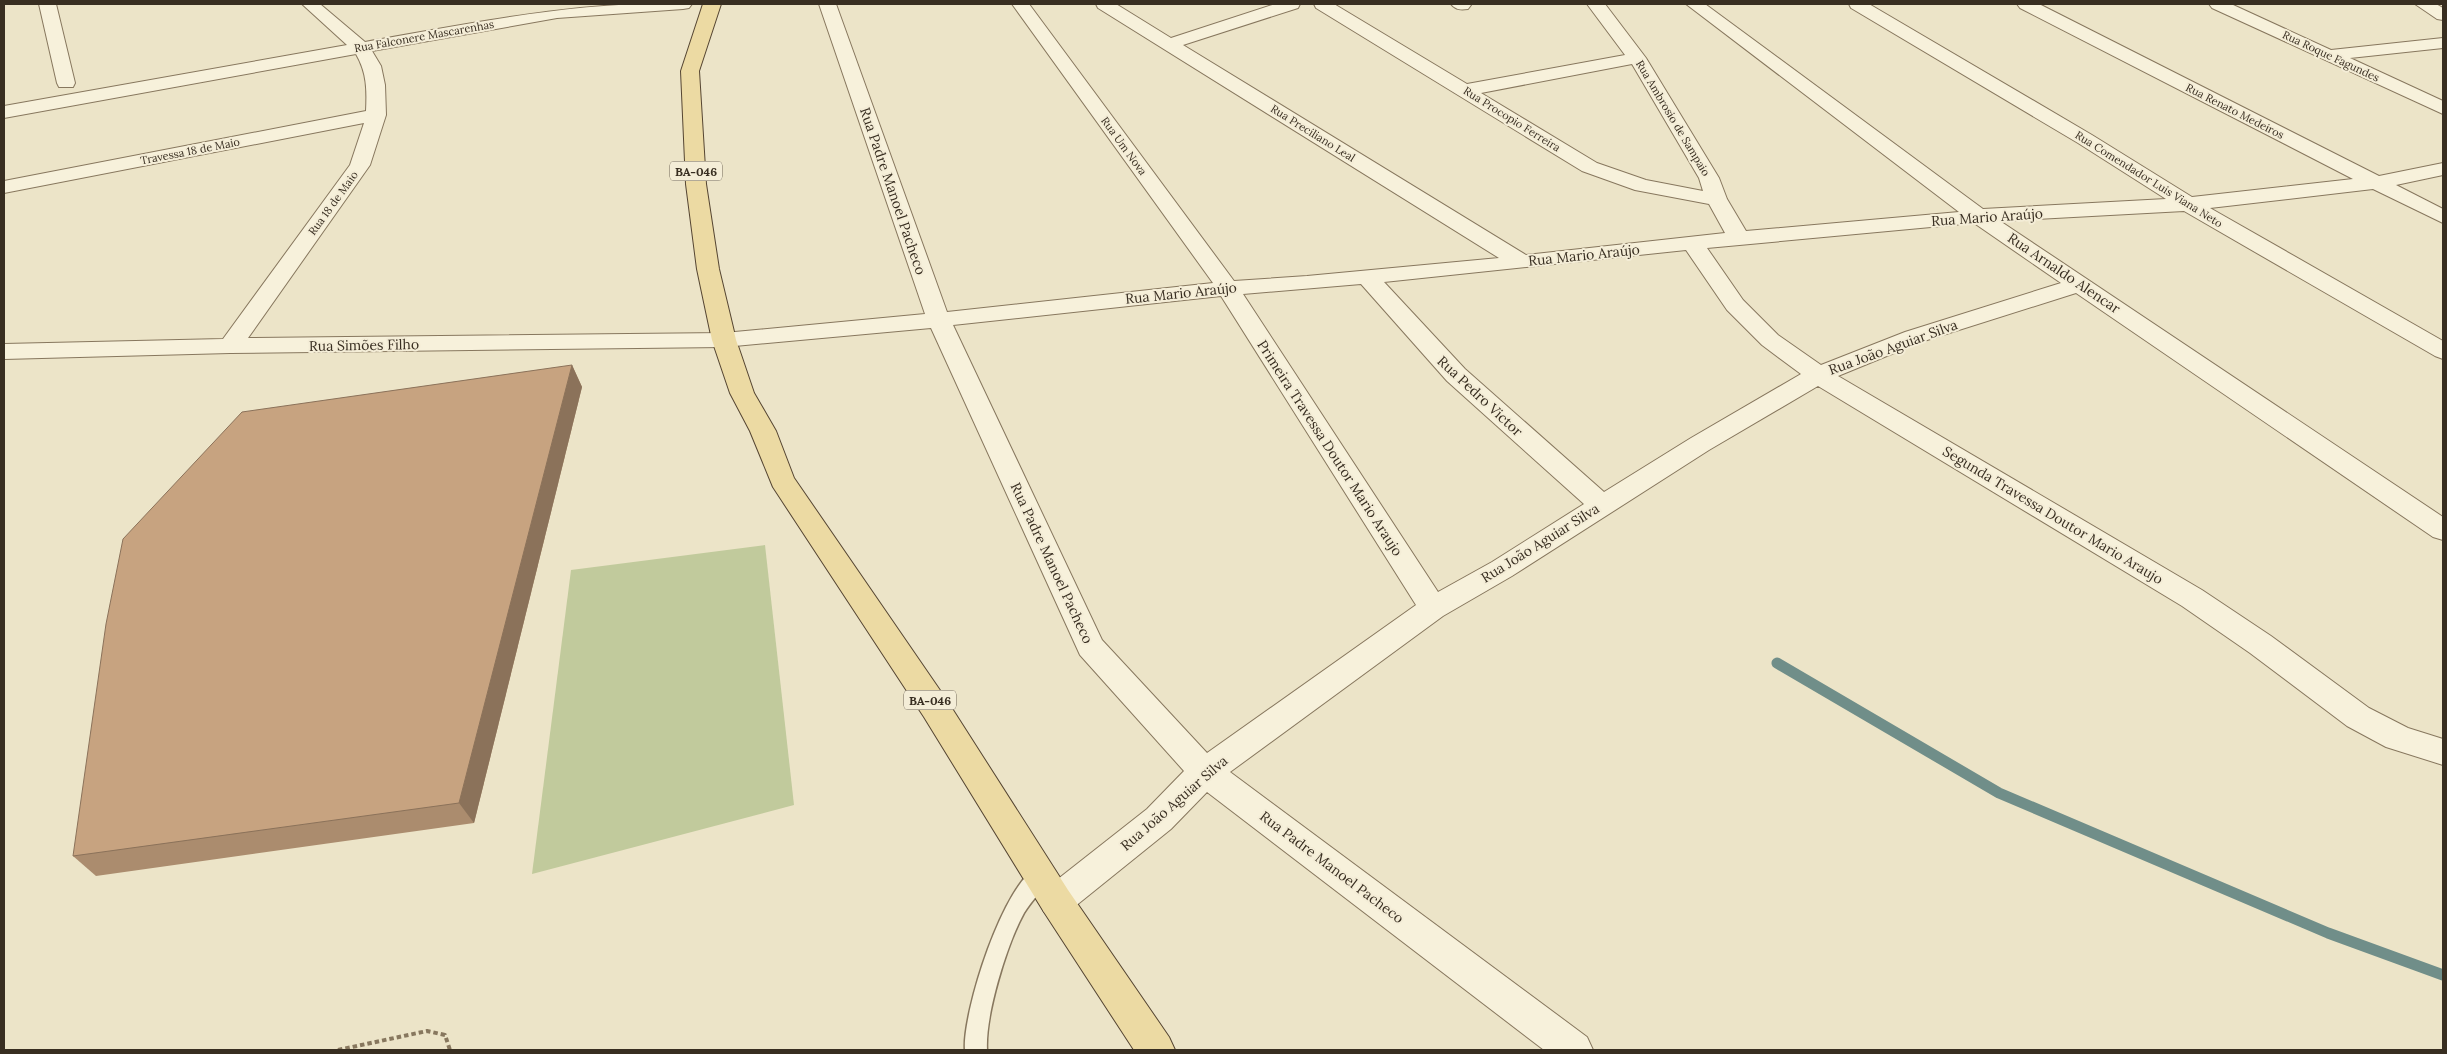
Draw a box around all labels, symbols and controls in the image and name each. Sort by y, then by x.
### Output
street label: Rua Falconere Mascarenhas [353,17,495,55]
street label: Rua Roque Fagundes [2280,27,2382,85]
street label: Rua Ambrosio de Sampaio [1633,58,1713,178]
street label: Rua Renato Medeiros [2183,80,2287,142]
street label: Rua Procopio Ferreira [1461,83,1563,155]
street label: Rua Preciliano Leal [1268,101,1358,165]
street label: Rua Padre Manoel Pacheco [856,105,930,277]
street label: Rua Um Nova [1098,114,1150,178]
street label: Rua Comendador Luis Viana Neto [2073,128,2225,230]
street label: Travessa 18 de Maio [139,134,241,168]
road number: BA-046 [670,162,722,180]
street label: Rua 18 de Maio [305,168,361,238]
street label: Rua Mario Araújo [1930,204,2044,230]
street label: Rua Arnaldo Alencar [2004,229,2124,317]
street label: Rua Mario Araújo [1527,240,1641,270]
street label: Rua Mario Araújo [1124,278,1238,308]
street label: Rua João Aguiar Silva [1826,315,1960,379]
street label: Rua Simões Filho [309,335,419,355]
street label: Primeira Travessa Doutor Mario Araujo [1253,337,1407,559]
street label: Rua Pedro Victor [1434,352,1526,440]
street label: Segunda Travessa Doutor Mario Araujo [1940,442,2166,588]
street label: Rua Padre Manoel Pacheco [1007,480,1097,646]
street label: Rua João Aguiar Silva [1478,499,1602,587]
road number: BA-046 [904,690,956,710]
street label: Rua João Aguiar Silva [1117,752,1231,854]
street label: Rua Padre Manoel Pacheco [1256,807,1408,927]

